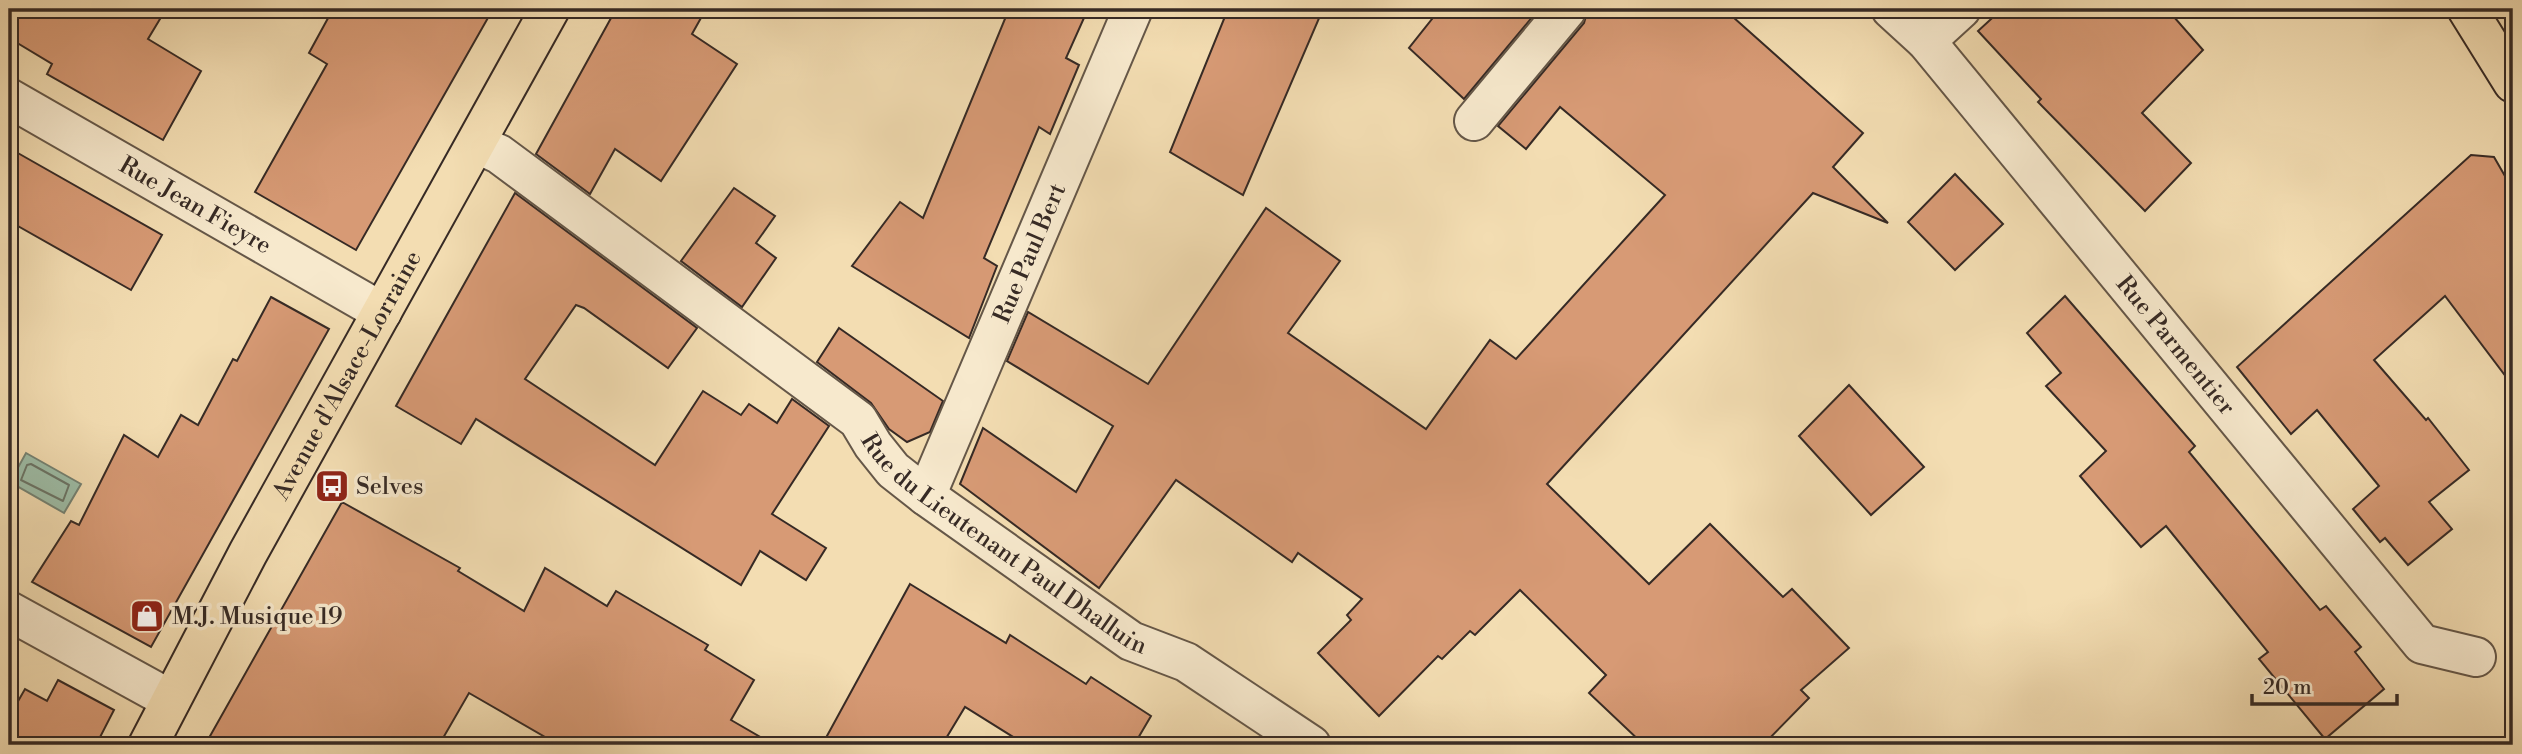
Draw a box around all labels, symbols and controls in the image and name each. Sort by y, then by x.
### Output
street label: Rue Jean Fieyre [114,150,276,261]
street label: Rue Paul Bert [987,179,1073,328]
street label: Avenue d'Alsace-Lorraine [266,246,429,506]
street label: Rue Parmentier [2109,270,2241,422]
street label: Rue du Lieutenant Paul Dhalluin [853,428,1151,662]
bus stop icon: Selves [313,467,351,505]
place label: Selves [356,472,423,502]
shop icon: M.J. Musique 19 [128,597,166,635]
place label: M.J. Musique 19 [172,602,343,632]
scale bar [2252,663,2398,707]
text: 20 m [2263,675,2312,701]

